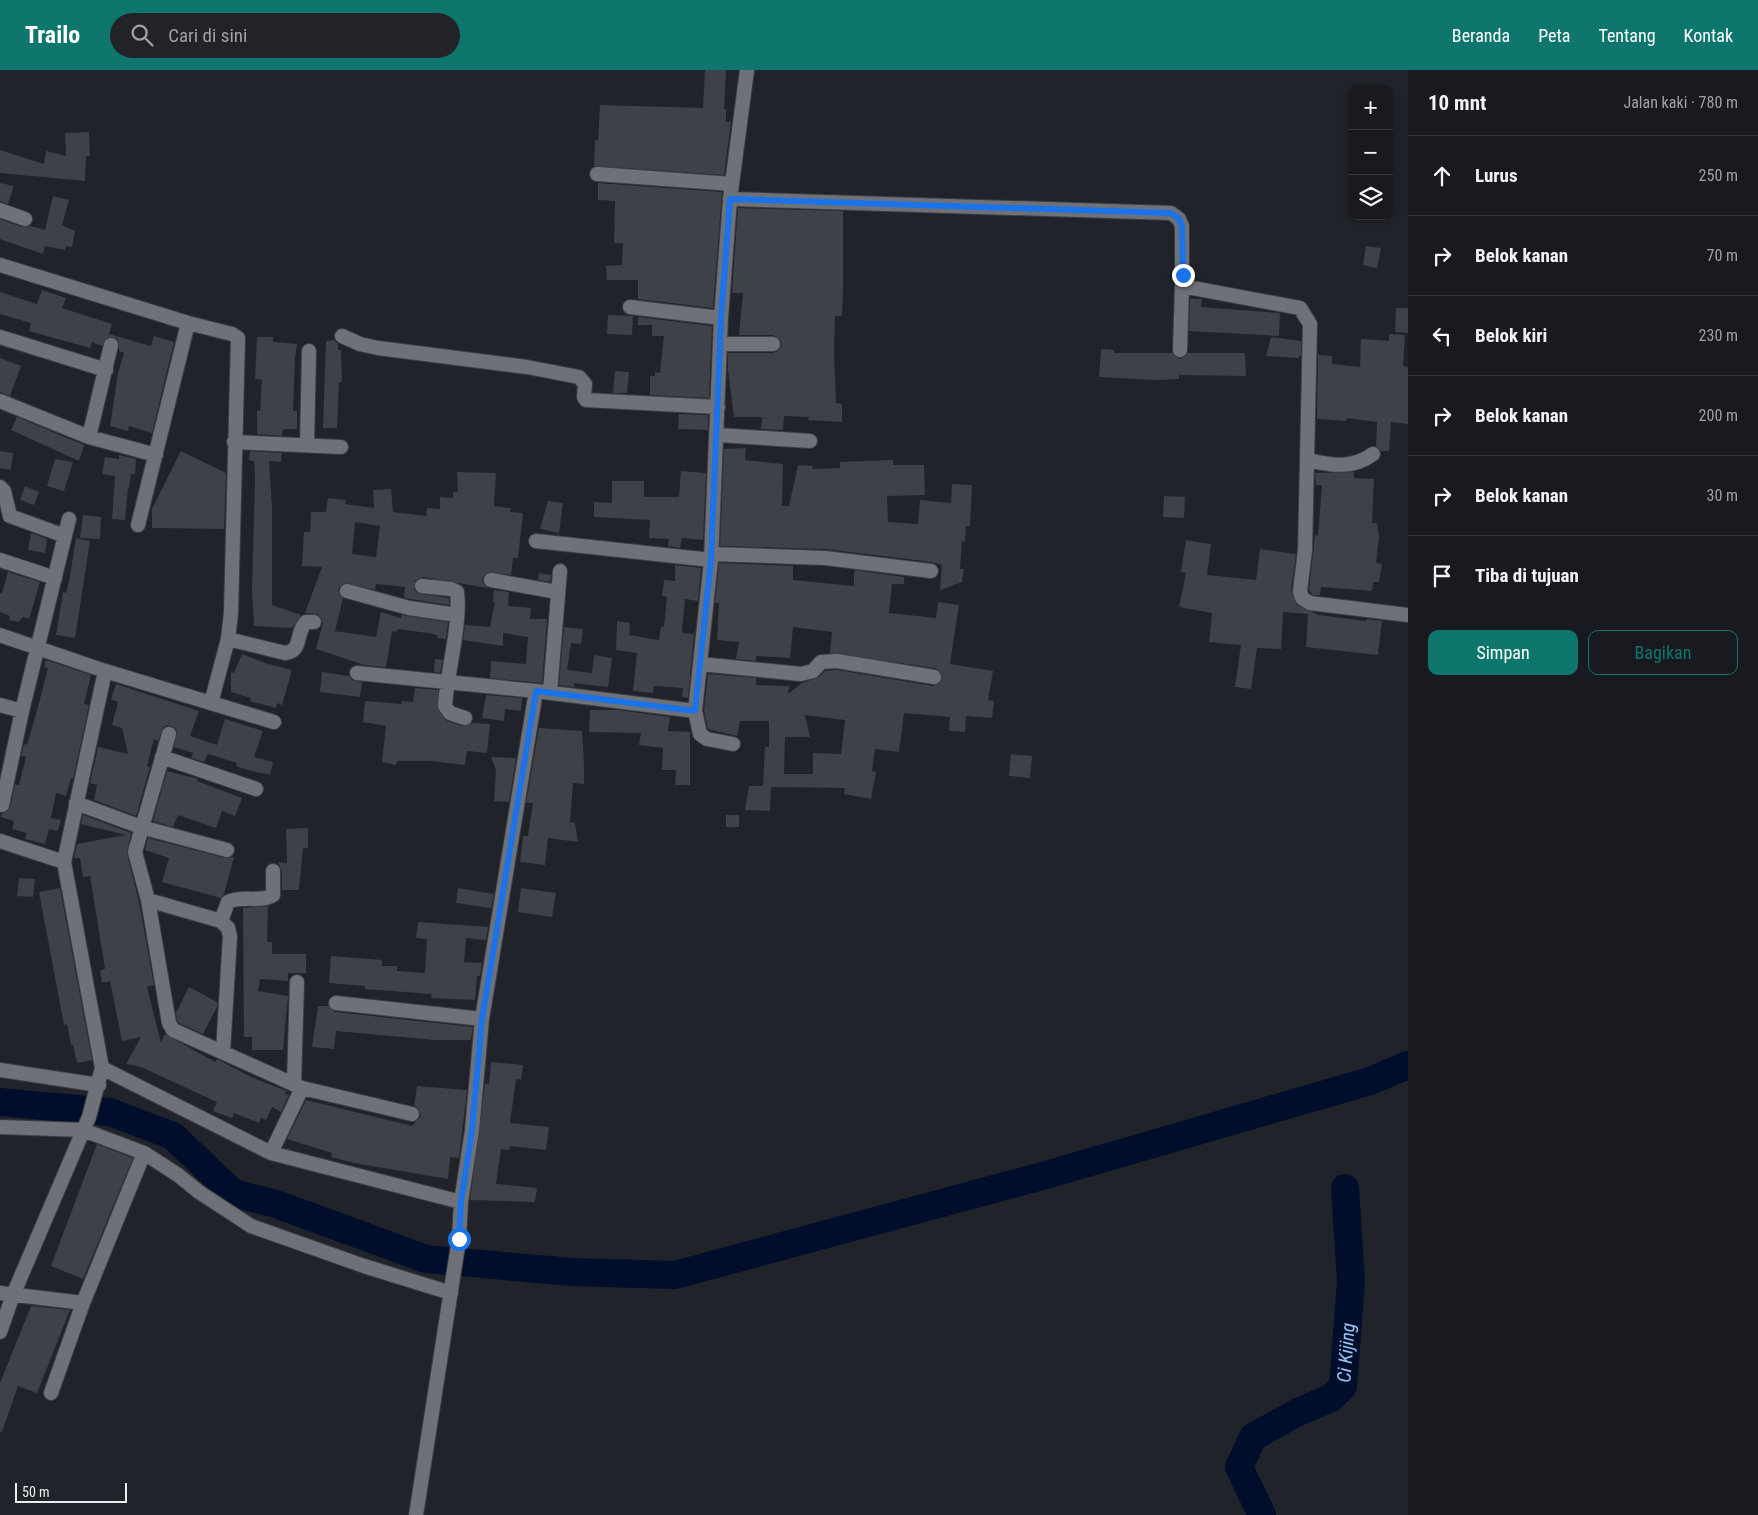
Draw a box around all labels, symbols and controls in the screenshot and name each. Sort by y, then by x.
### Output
search box [110,13,460,58]
text: Trailo [25,21,80,49]
icon: search [128,21,156,49]
text: Cari di sini [168,24,247,47]
text: Beranda [1452,25,1510,46]
text: Peta [1538,25,1570,46]
text: Tentang [1598,25,1656,46]
text: Kontak [1684,25,1733,46]
map controls [1348,85,1393,220]
button: + [1348,85,1393,130]
text: 10 mnt [1428,91,1486,115]
text: Jalan kaki · 780 m [1623,93,1738,112]
button: − [1348,130,1393,175]
icon: ahead [1428,162,1456,190]
text: Lurus [1475,164,1518,187]
text: 250 m [1699,166,1738,185]
button: layers [1348,175,1393,220]
icon: right [1428,242,1456,270]
text: Belok kanan [1475,244,1568,267]
text: 70 m [1706,246,1738,265]
route end [1172,264,1195,287]
icon: left [1428,322,1456,350]
text: Belok kiri [1475,324,1547,347]
text: 230 m [1699,326,1738,345]
icon: right [1428,402,1456,430]
text: Belok kanan [1475,404,1568,427]
text: 200 m [1699,406,1738,425]
icon: right [1428,482,1456,510]
text: Belok kanan [1475,484,1568,507]
text: 30 m [1706,486,1738,505]
icon: arrive [1428,562,1456,590]
text: Tiba di tujuan [1475,564,1579,587]
button: Simpan [1428,630,1578,675]
button: Bagikan [1588,630,1738,675]
route start [448,1228,471,1251]
water label: Ci Kijing [1332,1322,1359,1383]
scale bar [15,1480,128,1503]
text: 50 m [22,1484,50,1500]

